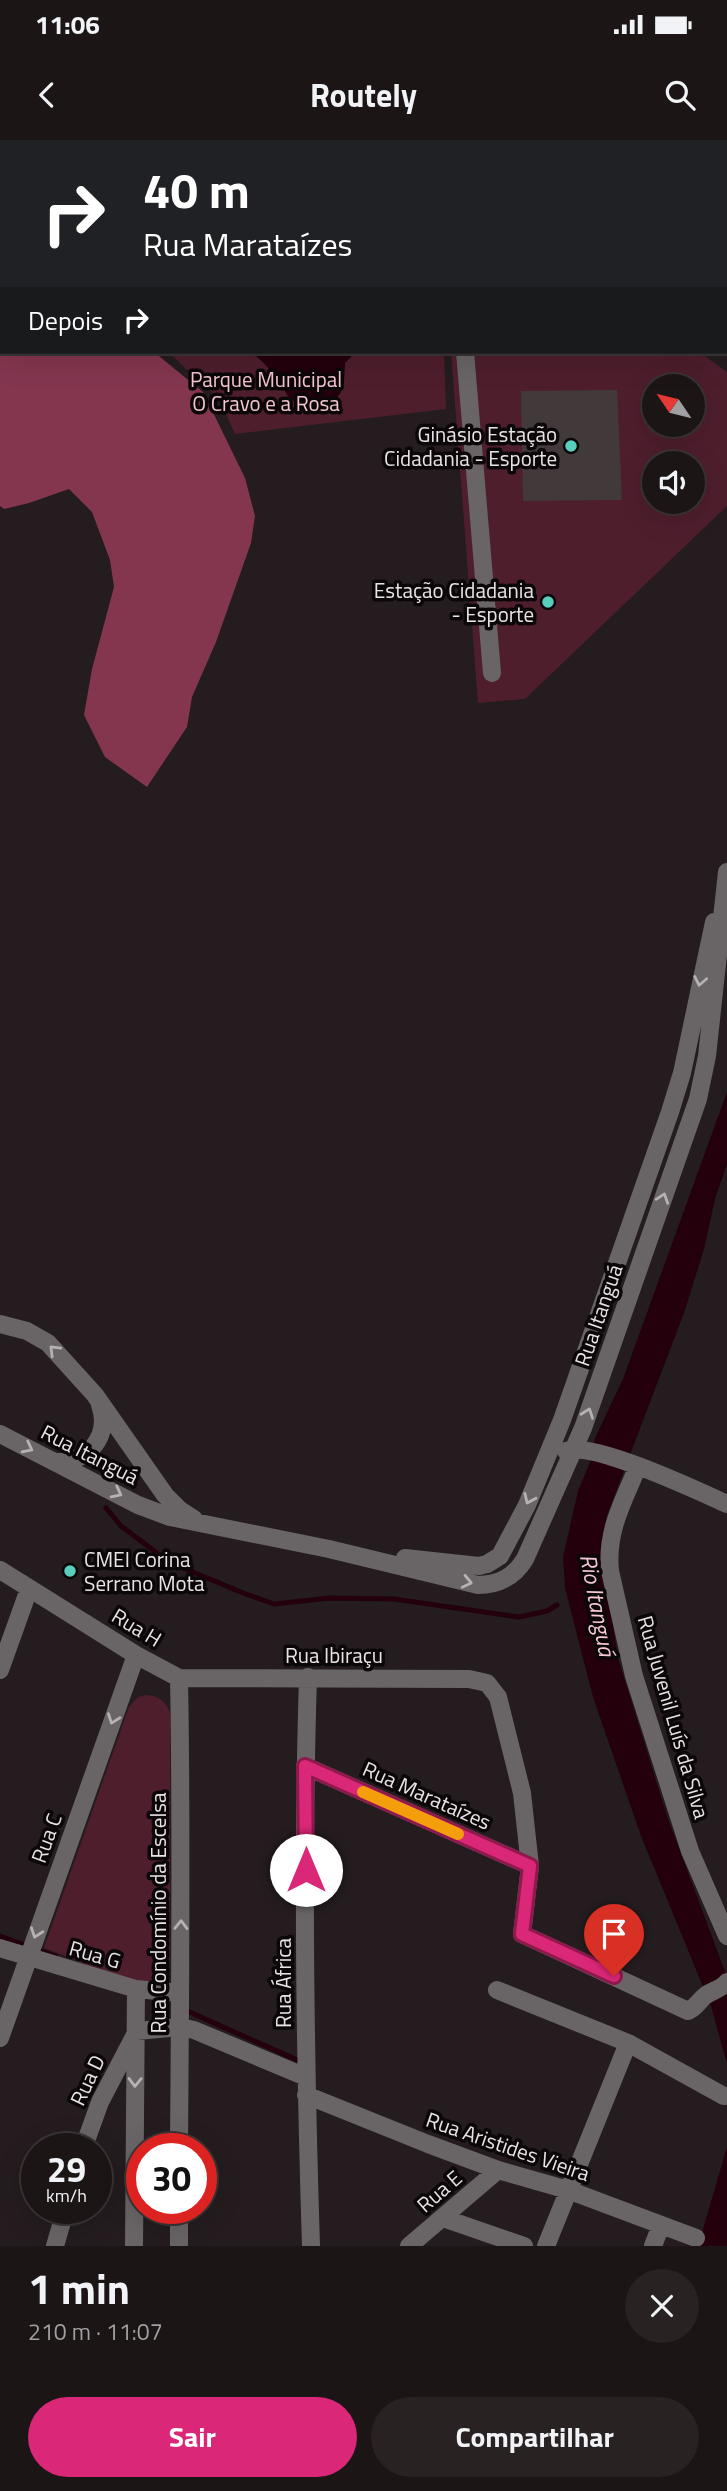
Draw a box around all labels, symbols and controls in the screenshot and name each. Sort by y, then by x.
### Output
text: 11:06 [35,5,100,44]
text: Routely [310,71,417,119]
icon: back [28,76,66,114]
icon: search [661,76,699,114]
text: 40 m [143,152,250,227]
icon: right [28,168,119,259]
text: Rua Marataízes [143,220,352,268]
text: Depois [28,301,103,340]
icon: right [117,301,155,339]
park label: Parque Municipal O Cravo e a Rosa [190,363,342,419]
north arrow [642,374,705,438]
map controls [642,374,705,514]
place label: Ginásio Estação Cidadania - Esporte [384,418,557,474]
marker: Ginásio Estação Cidadania - Esporte [563,438,579,454]
button: sound [642,451,705,514]
place label: Estação Cidadania - Esporte [374,574,534,630]
marker: Estação Cidadania - Esporte [540,594,556,610]
one-way arrow [693,975,708,987]
one-way arrow [655,1193,669,1205]
street label: Rua Itanguá [566,1259,631,1370]
one-way arrow [49,1345,62,1358]
one-way arrow [580,1408,594,1420]
street label: Rua Itanguá [36,1416,145,1493]
one-way arrow [21,1440,33,1454]
one-way arrow [110,1484,122,1498]
one-way arrow [523,1492,537,1504]
place label: CMEI Corina Serrano Mota [84,1543,205,1599]
water label: Rio Itanguá [571,1551,626,1662]
marker: CMEI Corina Serrano Mota [62,1563,78,1579]
one-way arrow [461,1574,473,1589]
street label: Rua H [106,1600,168,1654]
street label: Rua Juvenil Luís da Silva [630,1612,718,1823]
street label: Rua Ibiraçu [285,1639,383,1671]
one-way arrow [107,1712,121,1724]
street label: Rua Marataízes [358,1752,496,1838]
street label: Rua Condomínio da Escelsa [142,1792,174,2034]
street label: Rua C [22,1809,70,1867]
position arrow [269,1833,343,1907]
pin [584,1904,644,1976]
icon: arrive [595,1915,633,1953]
one-way arrow [173,1919,188,1930]
one-way arrow [30,1926,44,1938]
street label: Rua G [66,1931,124,1977]
street label: Rua África [267,1938,299,2028]
street label: Rua D [61,2049,113,2111]
one-way arrow [128,2076,143,2087]
street label: Rua Aristides Vieira [422,2103,595,2189]
speed limit sign: 30 [126,2133,217,2224]
text: 29 [47,2142,86,2196]
street label: Rua E [409,2162,469,2220]
text: km/h [46,2182,87,2209]
text: 1 min [28,2256,130,2320]
button: close [625,2269,699,2343]
text: 210 m · 11:07 [28,2314,163,2349]
button: Sair [28,2397,357,2477]
button: Compartilhar [371,2397,699,2477]

